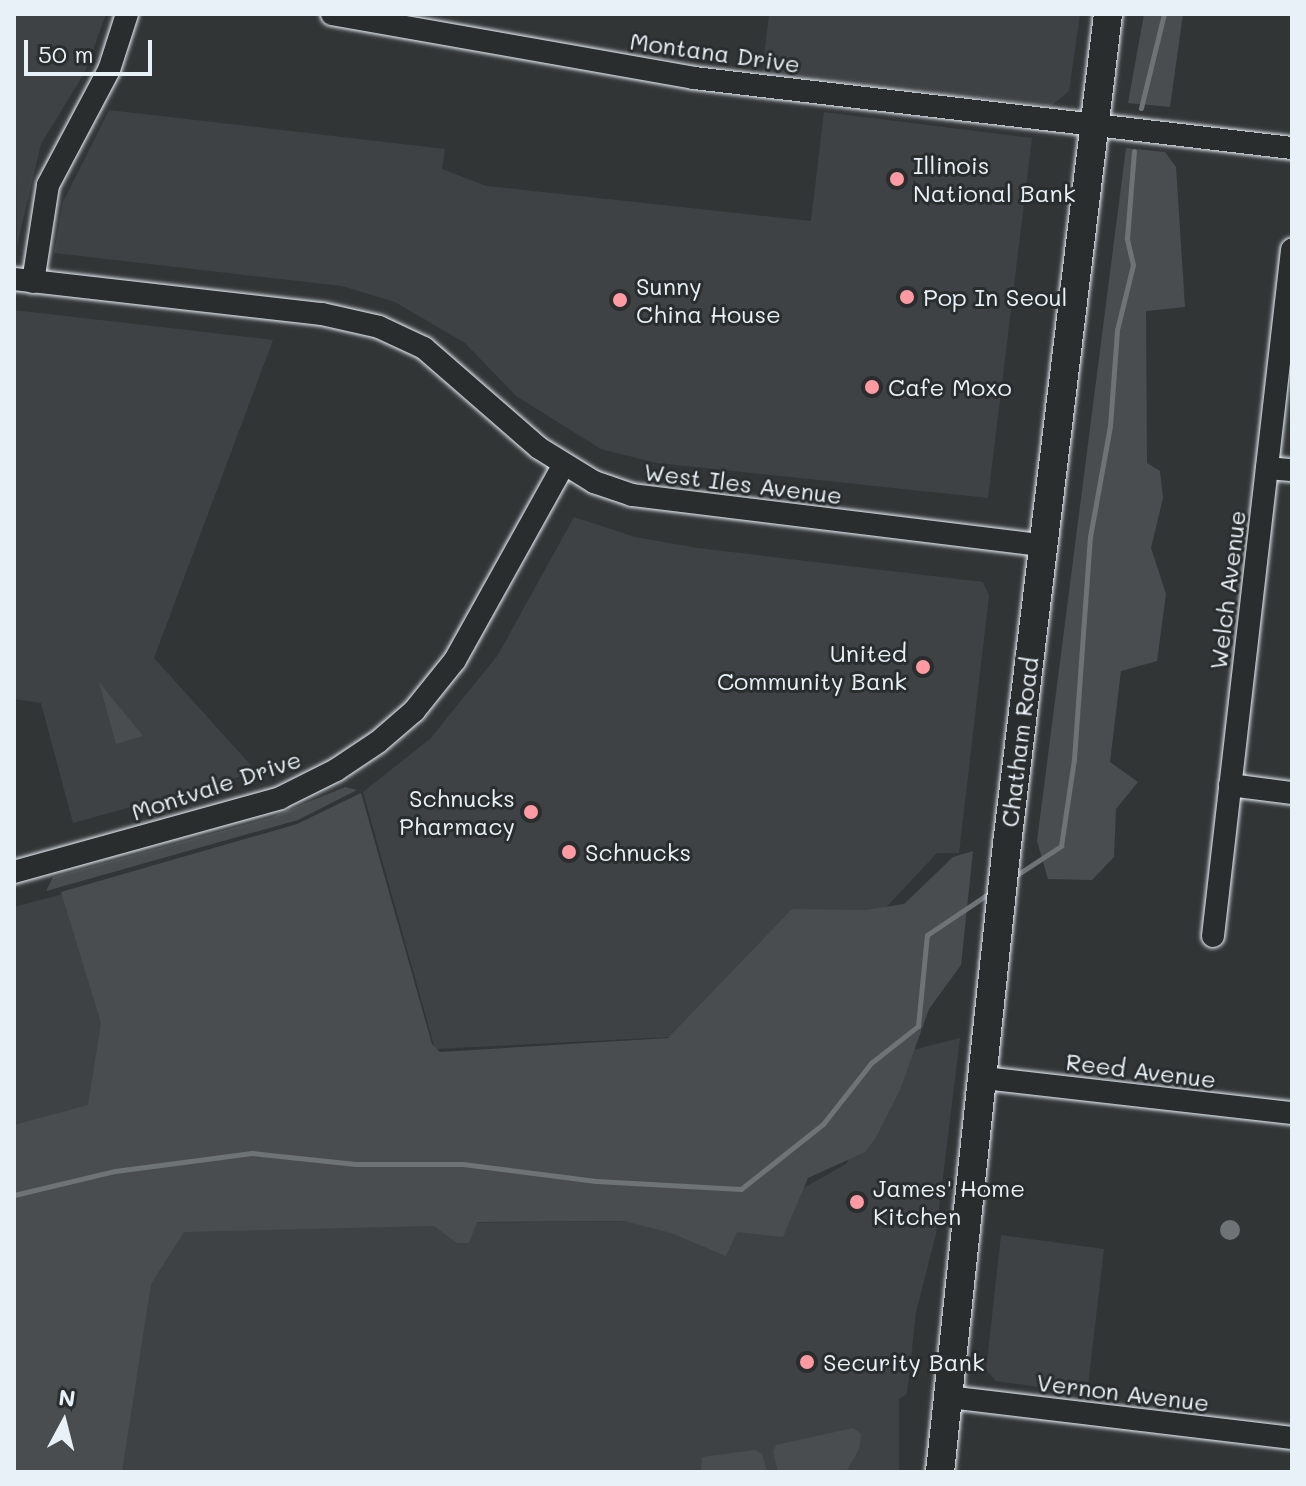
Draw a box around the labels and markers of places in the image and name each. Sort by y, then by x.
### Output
place label: Illinois National Bank [913,151,1076,207]
marker: Illinois National Bank [888,170,906,188]
place label: Sunny China House [636,272,781,328]
place label: Pop In Seoul [923,283,1068,311]
marker: Pop In Seoul [898,288,916,306]
marker: Sunny China House [611,291,629,309]
place label: Cafe Moxo [888,373,1012,401]
marker: Cafe Moxo [863,378,881,396]
place label: United Community Bank [717,639,907,695]
marker: United Community Bank [914,658,932,676]
place label: Schnucks Pharmacy [399,784,515,840]
marker: Schnucks Pharmacy [522,803,540,821]
place label: Schnucks [585,838,691,866]
marker: Schnucks [560,843,578,861]
place label: James' Home Kitchen [873,1174,1025,1230]
marker: James' Home Kitchen [848,1193,866,1211]
place label: Security Bank [823,1348,985,1376]
marker: Security Bank [798,1353,816,1371]

